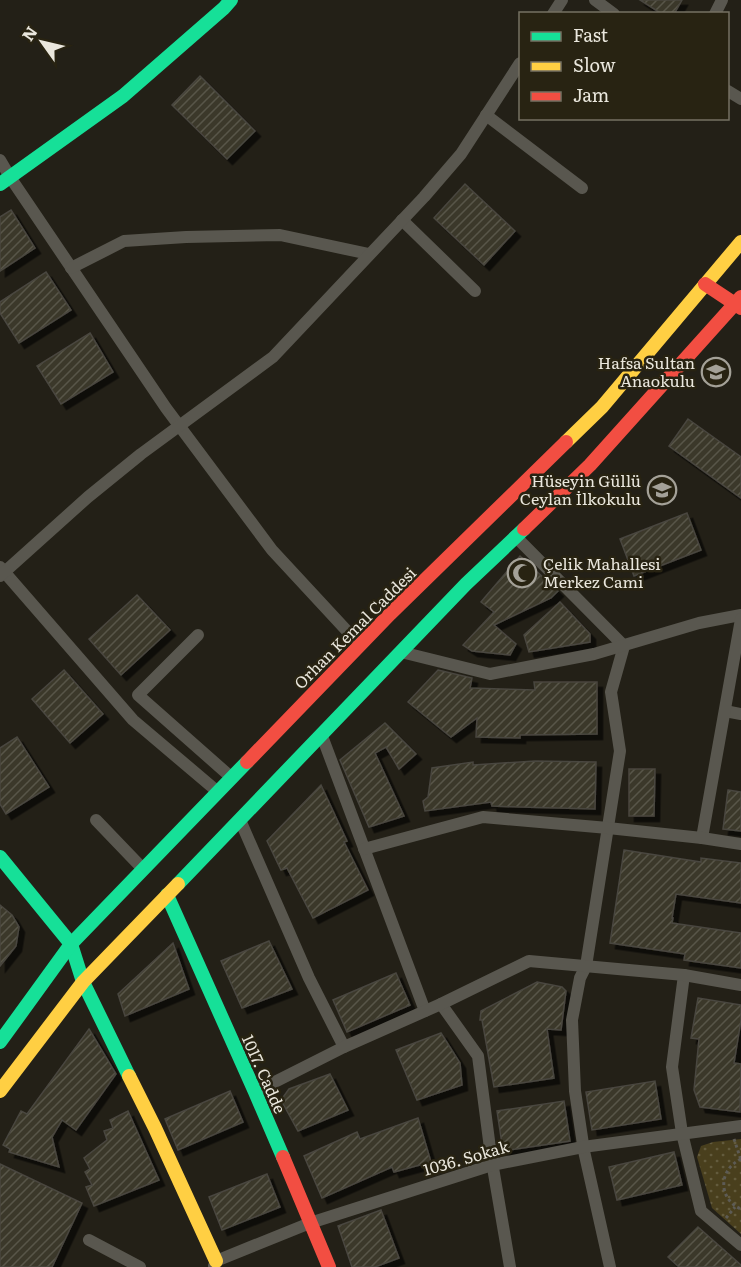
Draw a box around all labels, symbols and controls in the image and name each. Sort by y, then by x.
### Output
north arrow [12,12,72,72]
legend [519,12,729,120]
text: N [15,21,42,45]
text: Fast [573,21,609,48]
text: Slow [573,51,616,78]
text: Jam [573,81,609,108]
place label: Hafsa Sultan Anaokulu [598,350,695,392]
school or university icon: Hafsa Sultan Anaokulu [700,356,732,388]
place label: Hüseyin Güllü Ceylan İlkokulu [520,468,641,510]
school or university icon: Hüseyin Güllü Ceylan İlkokulu [646,474,678,506]
place label: Çelik Mahallesi Merkez Cami [543,551,661,593]
mosque icon: Çelik Mahallesi Merkez Cami [506,557,538,589]
street label: Orhan Kemal Caddesi [288,561,421,694]
street label: 1017. Cadde [237,1030,293,1117]
street label: 1036. Sokak [420,1133,512,1181]

